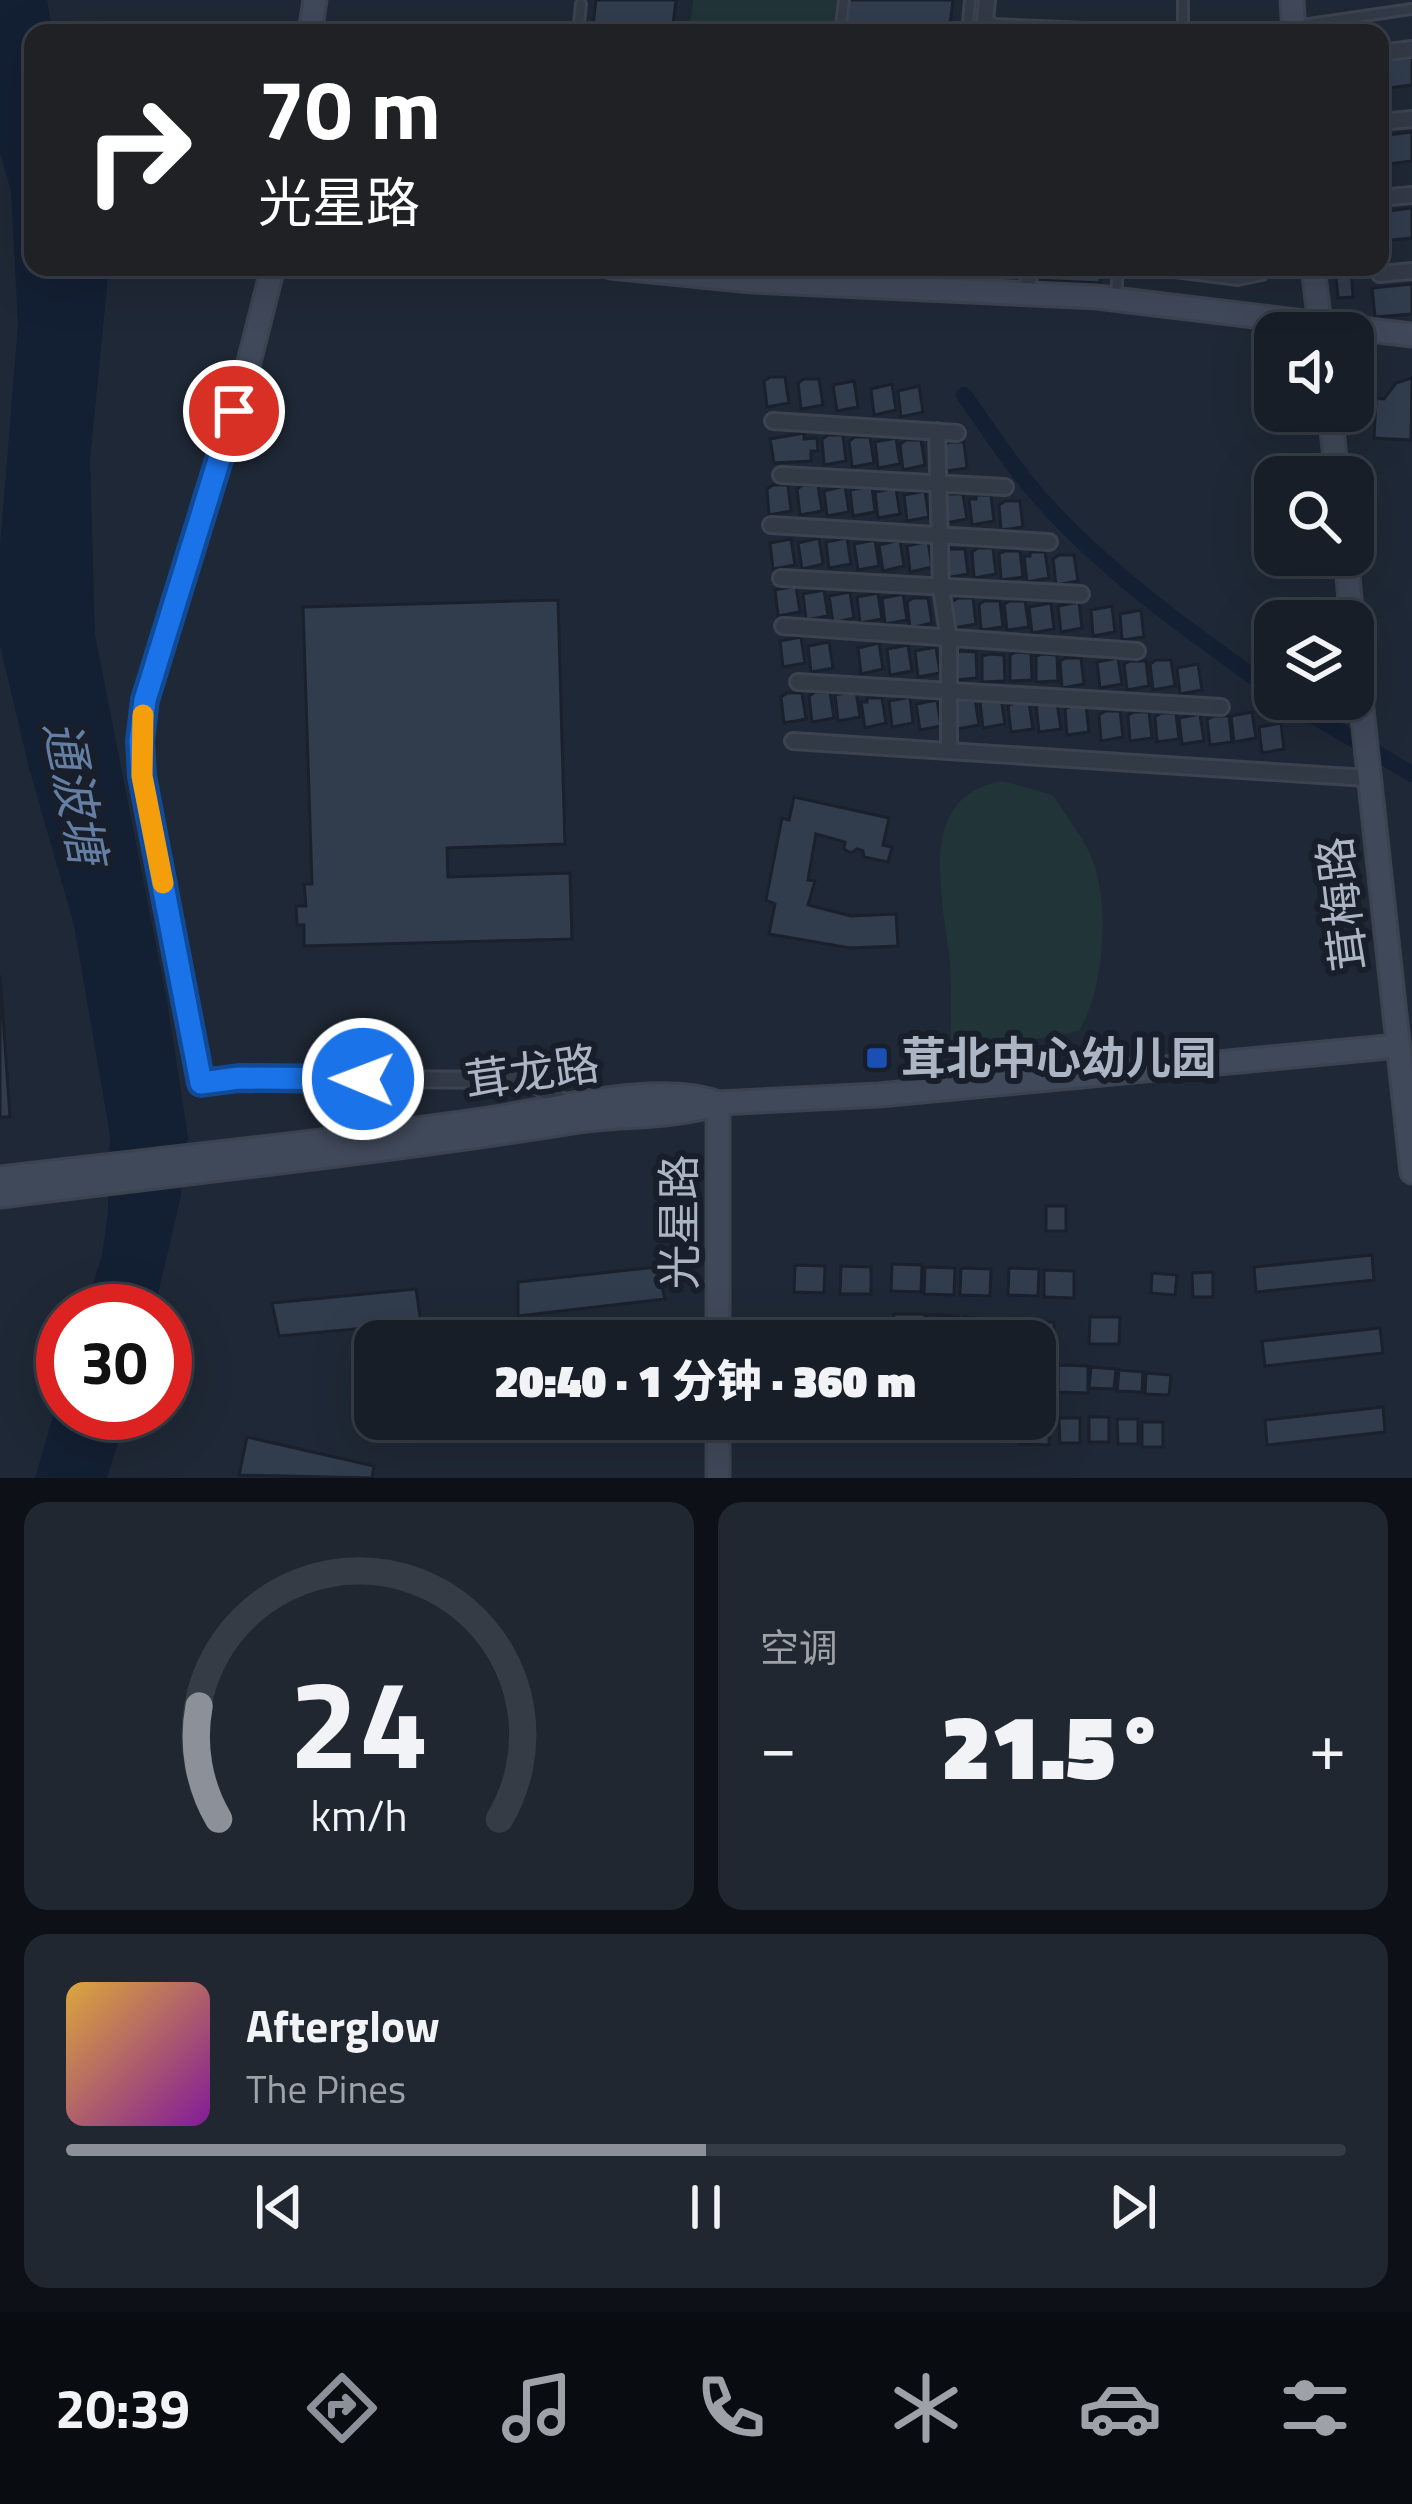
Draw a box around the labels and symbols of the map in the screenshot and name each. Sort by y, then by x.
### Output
pin [183,360,285,462]
water label: 通波塘 [26,714,126,876]
street label: 茸梅路 [1299,833,1383,975]
position arrow [300,1016,426,1142]
place label: 茸北中心幼儿园 [901,1023,1216,1091]
street label: 茸龙路 [460,1028,603,1114]
marker: 茸北中心幼儿园 [864,1045,890,1071]
street label: 光星路 [644,1154,712,1290]
speed limit sign: 30 [36,1284,192,1440]

